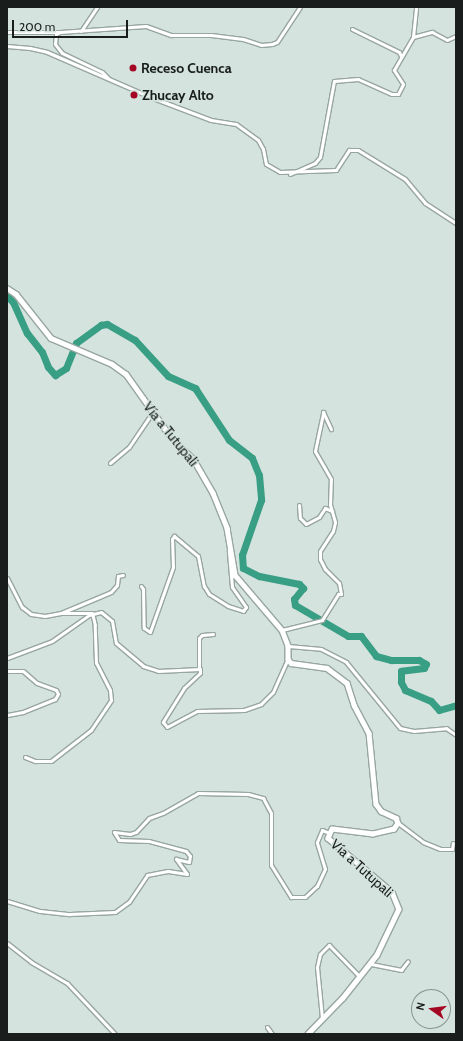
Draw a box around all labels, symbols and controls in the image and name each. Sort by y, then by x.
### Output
scale bar [14,12,130,38]
text: 200 m [19,19,55,34]
place label: Receso Cuenca [141,60,232,76]
marker: Receso Cuenca [128,63,138,73]
place label: Zhucay Alto [142,87,214,103]
marker: Zhucay Alto [129,90,139,100]
street label: Vía a Tutupali [140,398,202,470]
street label: Vía a Tutupali [327,836,397,900]
north arrow [411,989,451,1029]
text: N [413,1001,428,1012]

